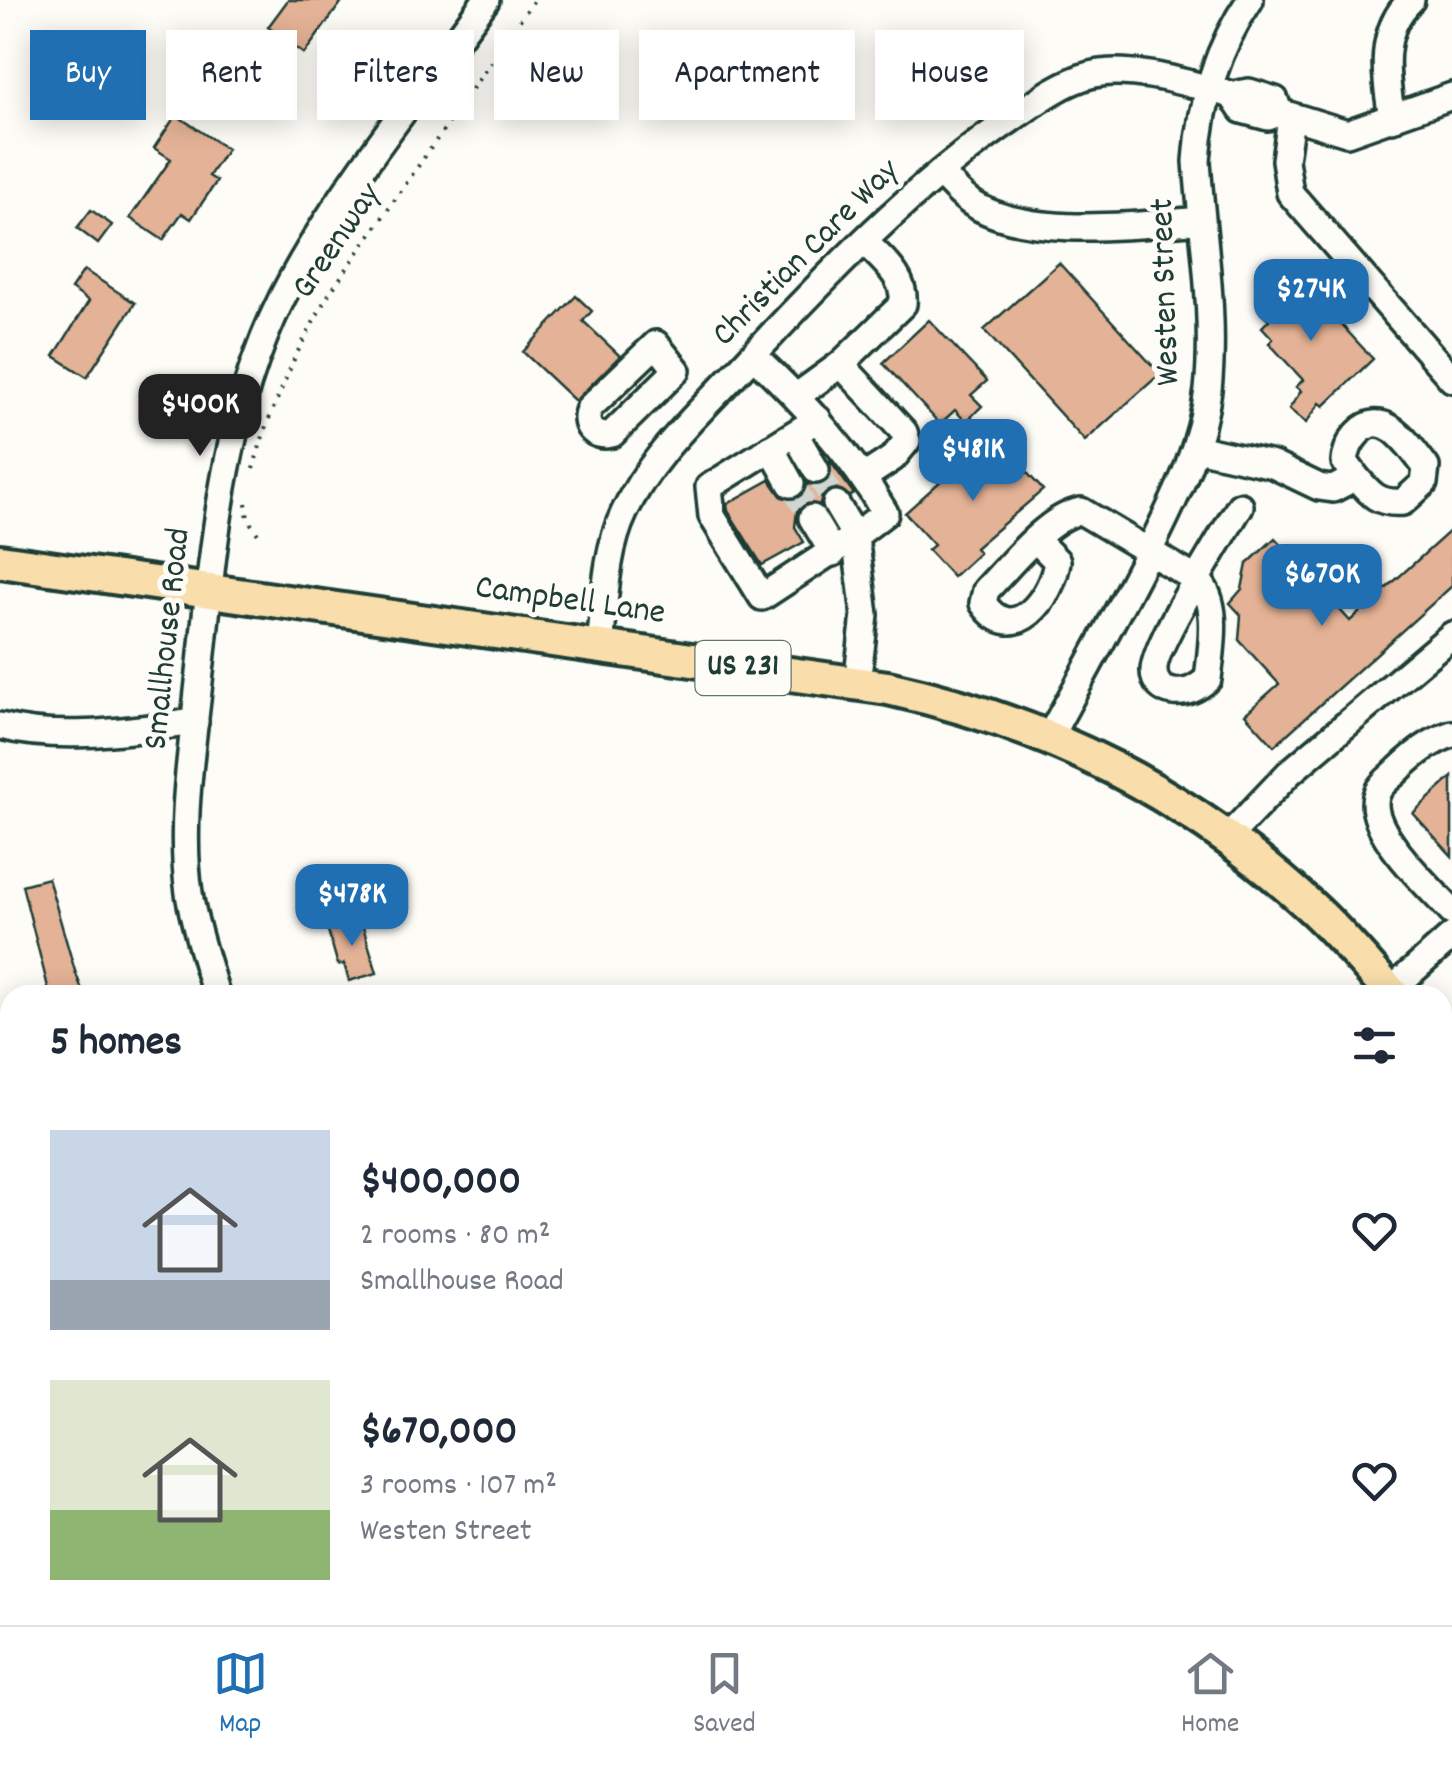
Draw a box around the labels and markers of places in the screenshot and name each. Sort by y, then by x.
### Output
pin: $274K [1241,259,1381,344]
pin: $400K [130,374,270,459]
pin: $481K [903,419,1043,504]
pin: $670K [1252,544,1392,629]
pin: $478K [282,864,422,949]

